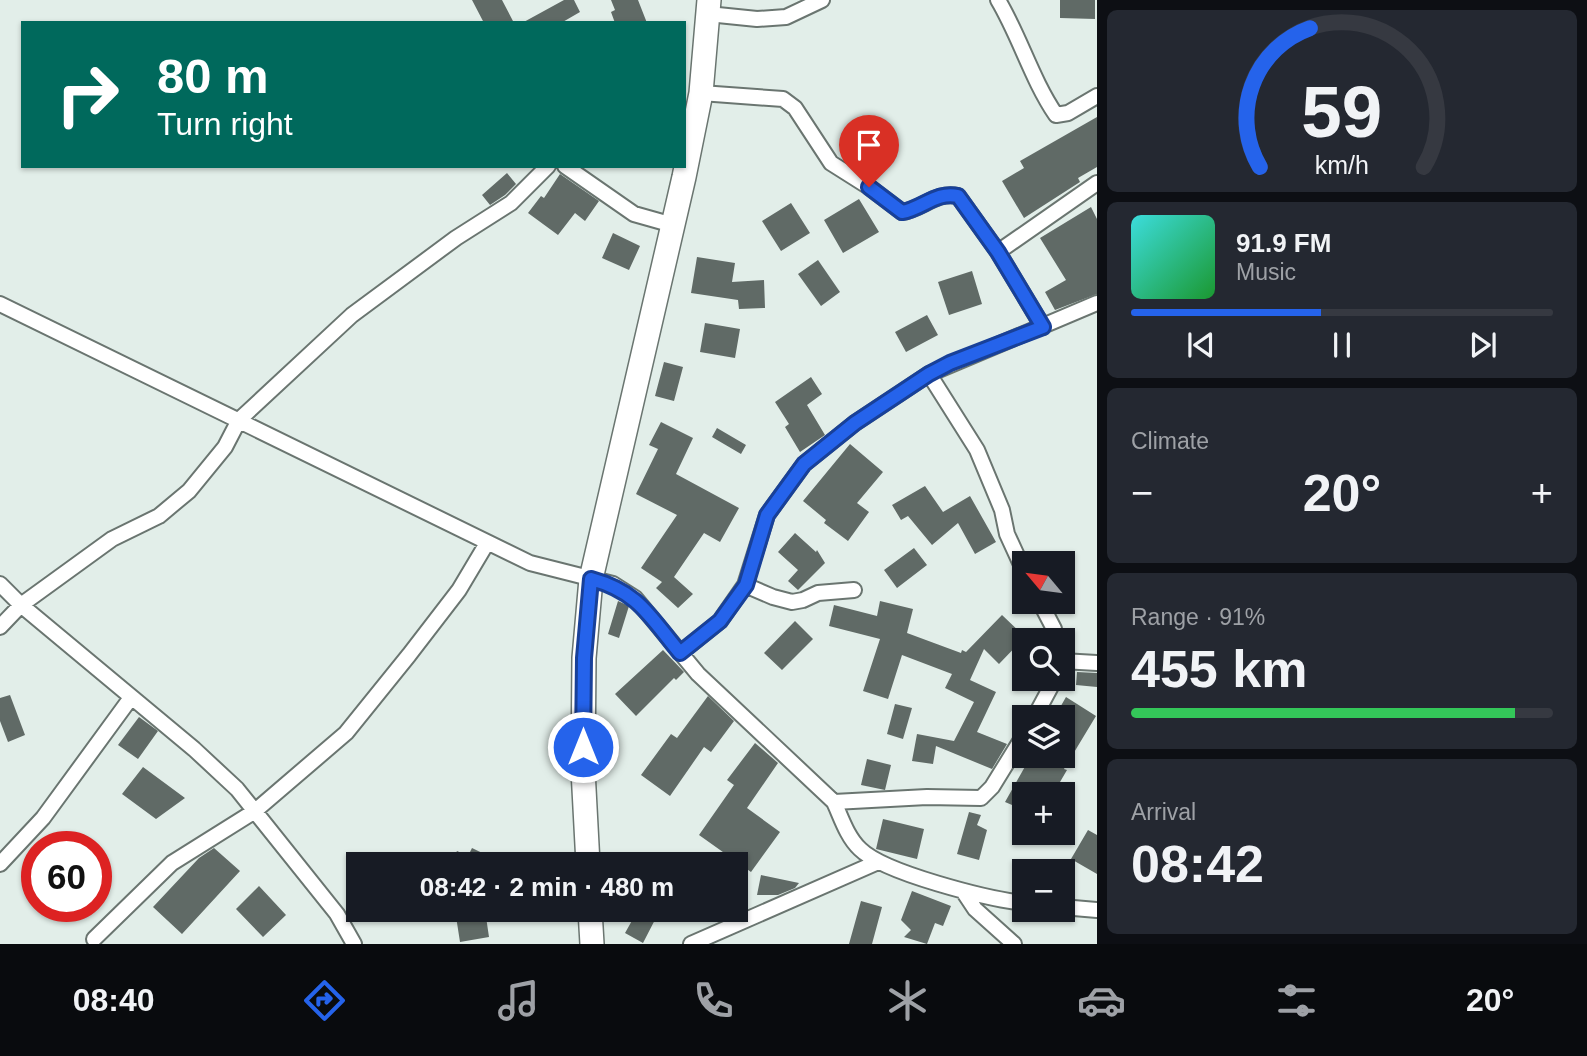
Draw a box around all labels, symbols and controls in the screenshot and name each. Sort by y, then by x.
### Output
icon: right [42,49,133,140]
text: 80 m [157,49,269,103]
text: 59 [1302,71,1382,152]
text: Turn right [157,106,293,142]
pin [839,115,899,187]
icon: arrive [850,126,888,164]
text: km/h [1315,151,1369,179]
text: 91.9 FM [1236,228,1331,258]
text: Music [1236,259,1296,285]
icon: previous [1182,326,1220,364]
icon: pause [1323,326,1361,364]
icon: next [1464,326,1502,364]
text: Climate [1131,428,1209,454]
text: 20° [1303,464,1381,522]
text: − [1131,472,1153,514]
text: + [1531,472,1553,514]
north arrow [1012,551,1074,614]
map controls [1012,551,1075,922]
text: Range · 91% [1131,604,1265,630]
button: search [1012,628,1075,691]
text: 455 km [1131,640,1307,698]
button: layers [1012,705,1075,768]
position arrow [546,710,620,784]
button: + [1012,782,1075,845]
text: Arrival [1131,799,1196,825]
speed limit sign: 60 [21,831,112,922]
text: 08:42 [1131,835,1264,893]
button: − [1012,859,1075,922]
text: 08:42 · 2 min · 480 m [420,872,674,902]
icon: directions [300,976,349,1025]
icon: music [494,976,543,1025]
icon: phone [689,976,738,1025]
icon: climate [883,976,932,1025]
icon: car [1077,976,1126,1025]
icon: filters [1272,976,1321,1025]
text: 08:40 [73,982,155,1018]
text: 20° [1466,982,1514,1018]

